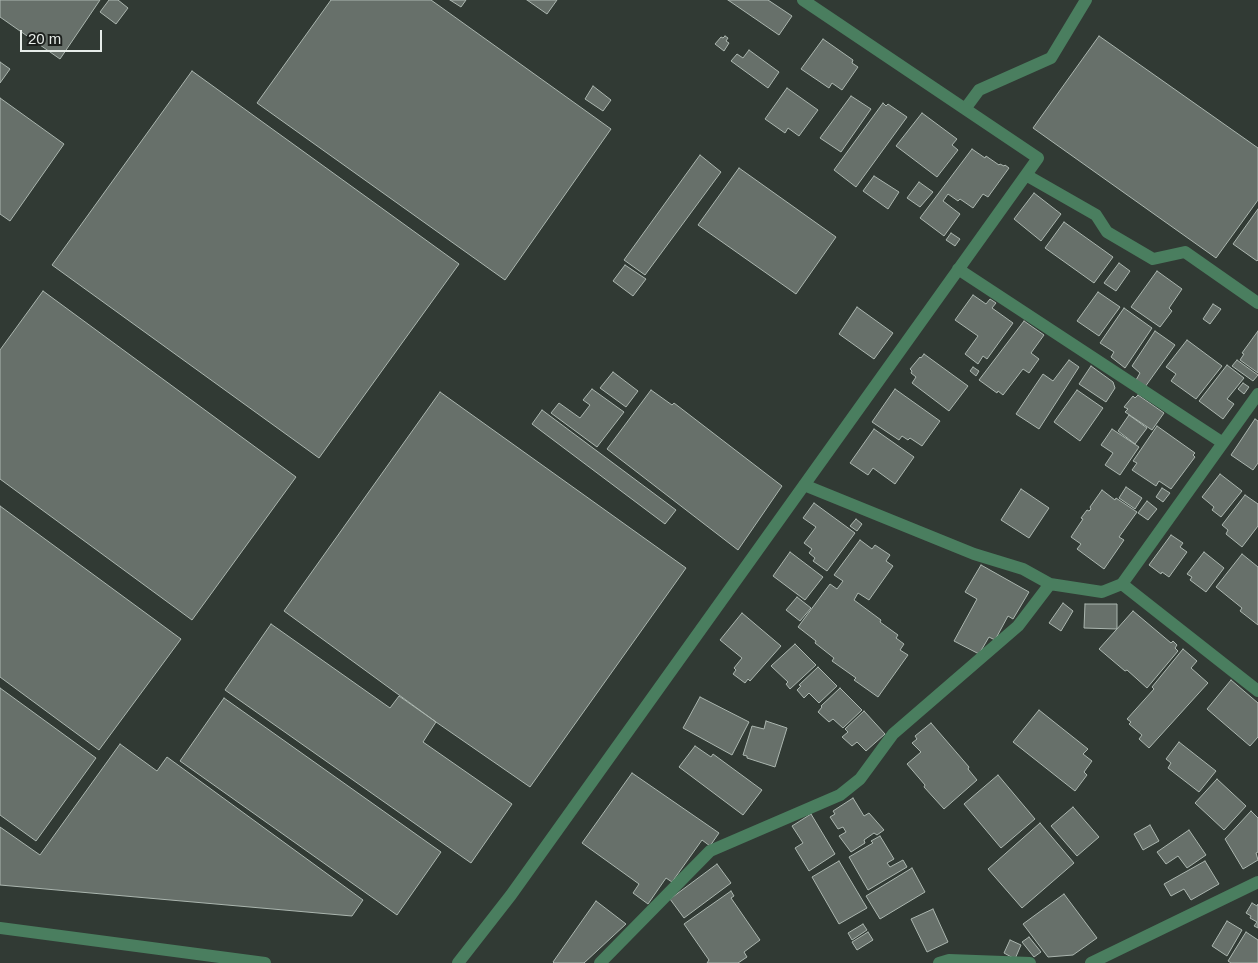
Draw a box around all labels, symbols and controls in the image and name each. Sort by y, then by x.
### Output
scale bar [22,20,105,52]
text: 20 m [28,30,61,47]

